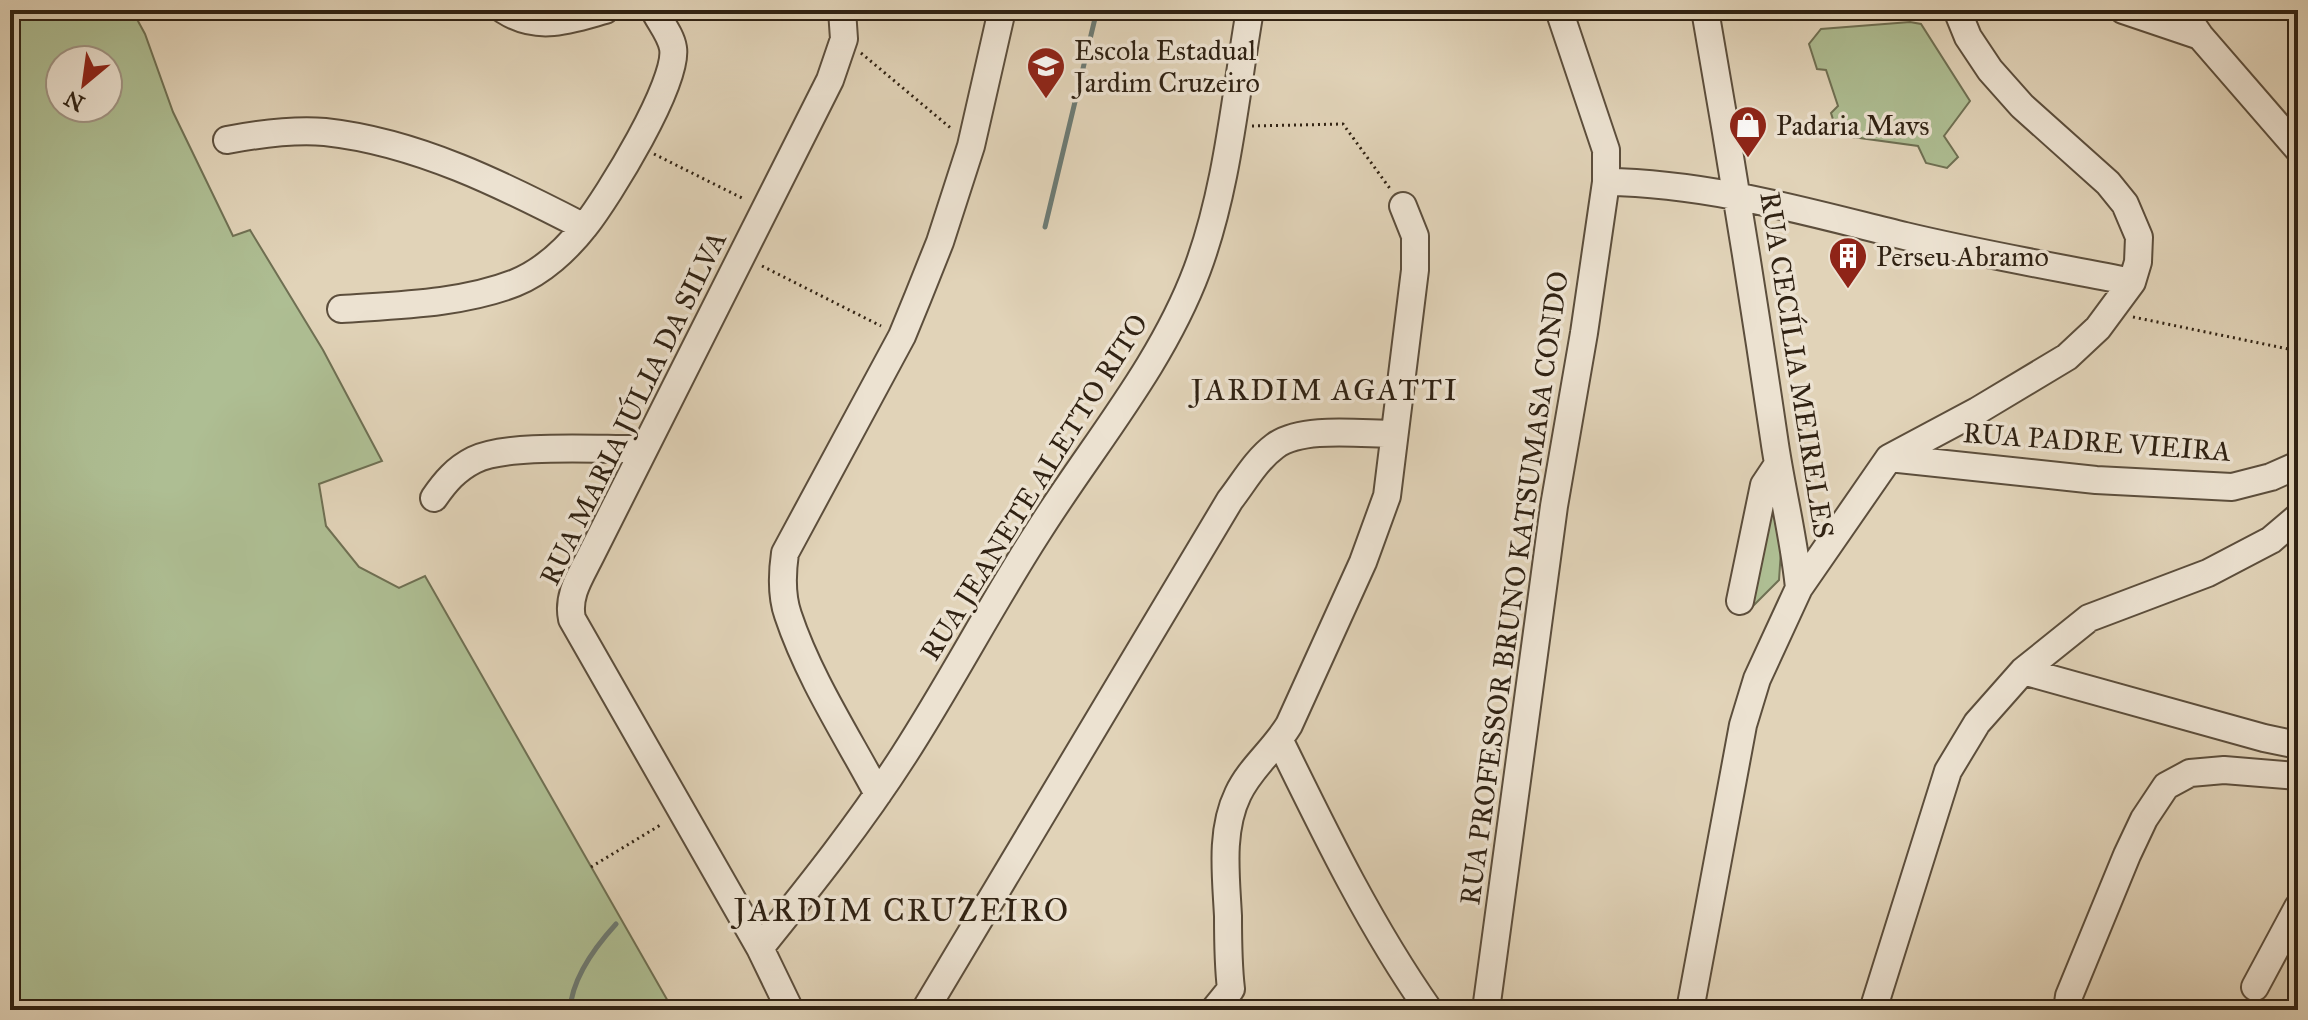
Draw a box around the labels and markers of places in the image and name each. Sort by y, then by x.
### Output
place label: Escola Estadual Jardim Cruzeiro [1071,33,1260,100]
school or university icon: Escola Estadual Jardim Cruzeiro [1025,45,1067,100]
shop icon: Padaria Mavs [1727,104,1769,159]
place label: Padaria Mavs [1776,108,1929,143]
building icon: Perseu Abramo [1827,235,1869,290]
place label: Perseu Abramo [1876,239,2049,274]

